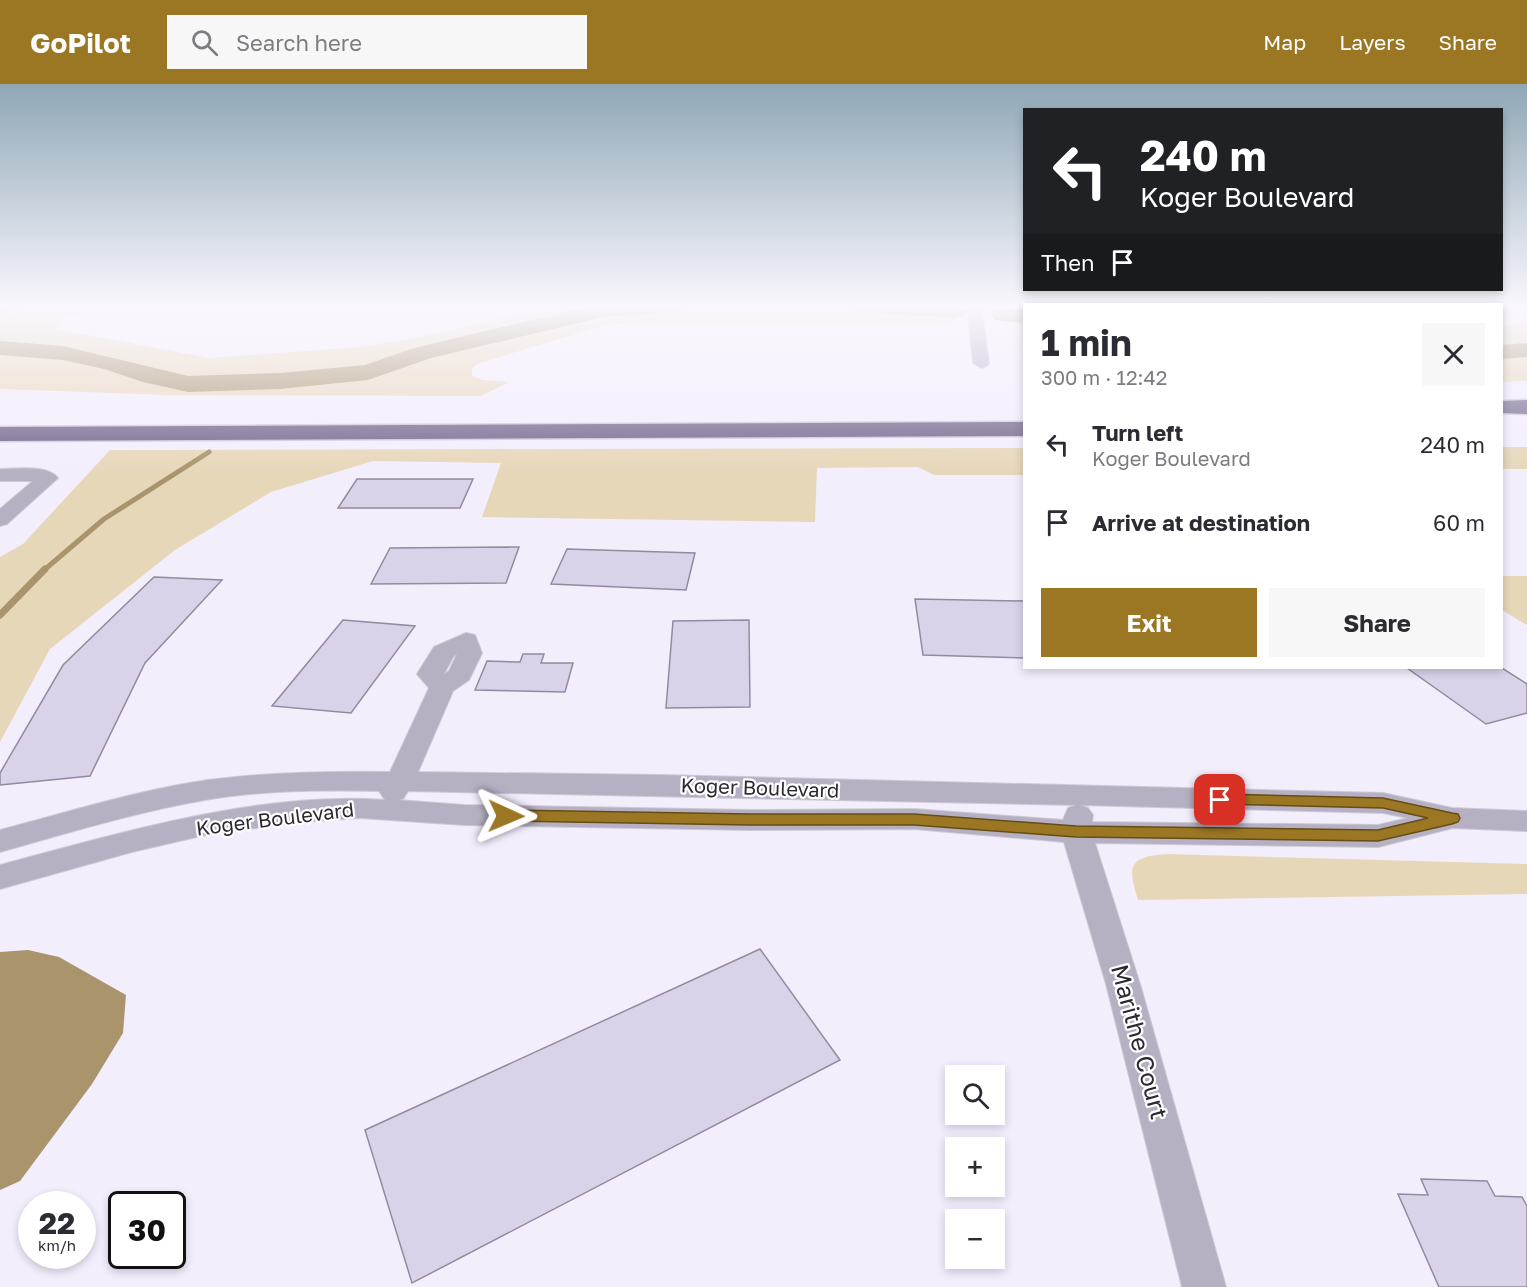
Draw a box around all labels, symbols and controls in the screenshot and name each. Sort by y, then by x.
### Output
search box [167,15,587,69]
text: GoPilot [30,26,131,59]
icon: search [188,26,221,59]
text: Search here [236,29,362,56]
text: Map [1263,29,1306,55]
text: Layers [1339,29,1406,55]
text: Share [1439,29,1497,55]
text: 240 m [1140,130,1266,180]
icon: left [1041,132,1119,210]
text: Koger Boulevard [1140,181,1354,213]
icon: arrive [1106,246,1139,279]
text: Then [1041,249,1094,276]
text: 1 min [1041,321,1132,364]
button: close [1422,323,1485,386]
text: 300 m · 12:42 [1041,365,1167,389]
text: Turn left [1092,419,1183,446]
icon: left [1041,428,1074,461]
text: 240 m [1420,431,1485,458]
text: Koger Boulevard [1092,446,1251,470]
icon: arrive [1041,506,1074,539]
text: Arrive at destination [1092,509,1310,536]
text: 60 m [1433,509,1485,536]
button: Exit [1041,588,1257,657]
button: Share [1269,588,1485,657]
street label: Koger Boulevard [680,772,840,802]
pin [1194,774,1245,825]
icon: arrive [1203,783,1236,816]
position arrow [474,784,538,848]
street label: Koger Boulevard [195,796,355,840]
street label: Marithe Court [1106,961,1175,1122]
map controls [945,1065,1005,1269]
button: search [945,1065,1005,1125]
button: + [945,1137,1005,1197]
speed limit sign: 30 [108,1191,186,1269]
text: 22 [39,1205,75,1241]
button: − [945,1209,1005,1269]
text: km/h [38,1236,76,1254]

